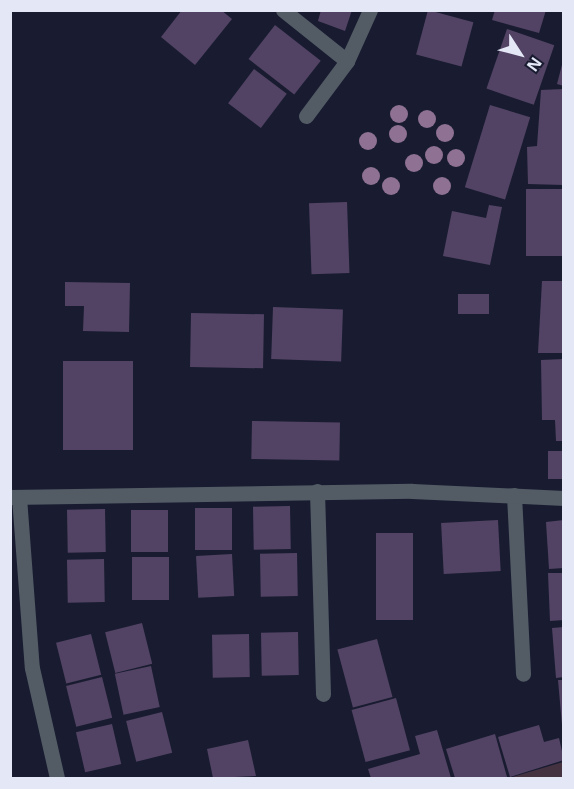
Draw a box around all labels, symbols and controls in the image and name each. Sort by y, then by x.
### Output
north arrow [490,24,550,84]
text: N [522,53,547,76]

